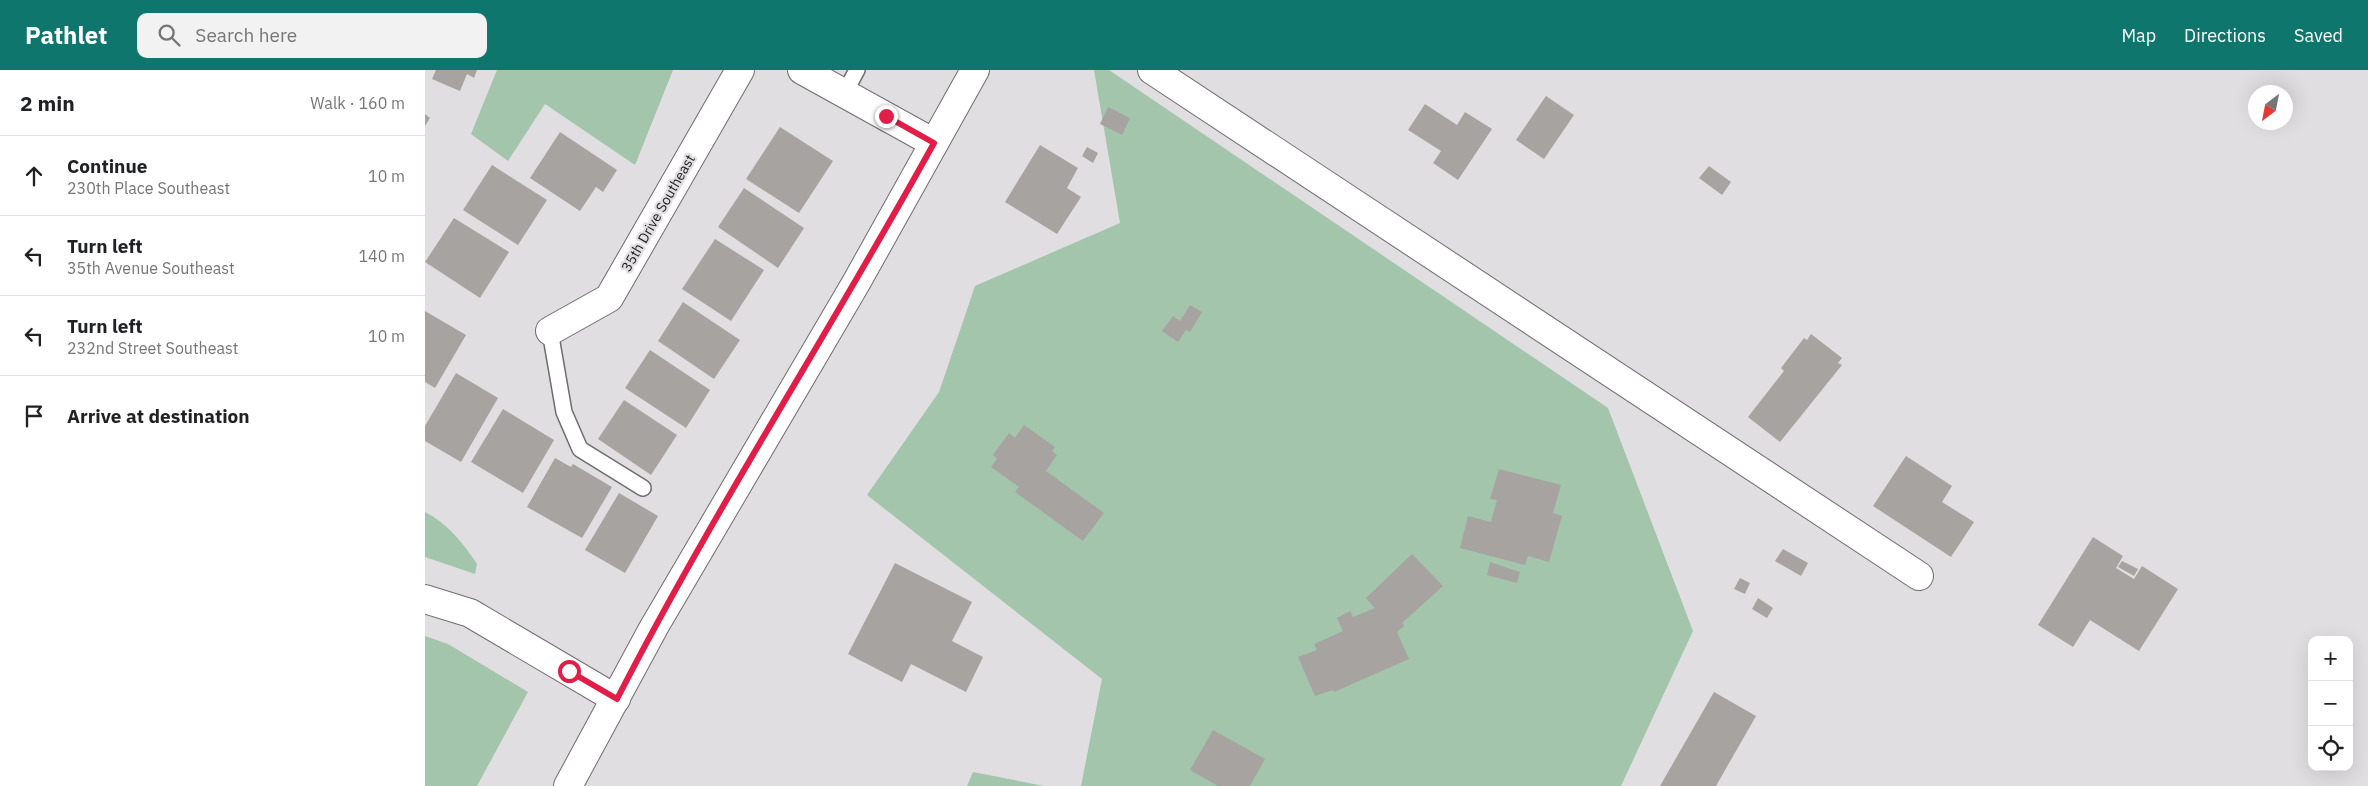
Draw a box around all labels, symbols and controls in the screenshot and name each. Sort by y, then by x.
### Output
search box [137,13,487,58]
text: Pathlet [25,19,107,51]
icon: search [155,21,183,49]
text: Search here [195,23,297,47]
text: Map [2121,24,2156,47]
text: Directions [2184,24,2266,47]
text: Saved [2294,24,2343,47]
north arrow [2248,85,2293,130]
text: 2 min [20,89,75,117]
text: Walk · 160 m [310,93,405,113]
route end [875,105,898,128]
street label: 35th Drive Southeast [617,151,699,275]
text: Continue [67,154,147,178]
icon: ahead [20,162,48,190]
text: 10 m [368,166,405,186]
text: 230th Place Southeast [67,178,230,198]
text: Turn left [67,234,143,258]
icon: left [20,242,48,270]
text: 140 m [358,246,405,266]
text: 35th Avenue Southeast [67,258,235,278]
text: Turn left [67,314,143,338]
icon: left [20,322,48,350]
text: 10 m [368,326,405,346]
text: 232nd Street Southeast [67,338,238,358]
icon: arrive [20,402,48,430]
text: Arrive at destination [67,404,250,428]
map controls [2308,636,2353,771]
button: + [2308,636,2353,681]
route start [558,660,581,683]
button: − [2308,681,2353,726]
button: locate [2308,726,2353,771]

